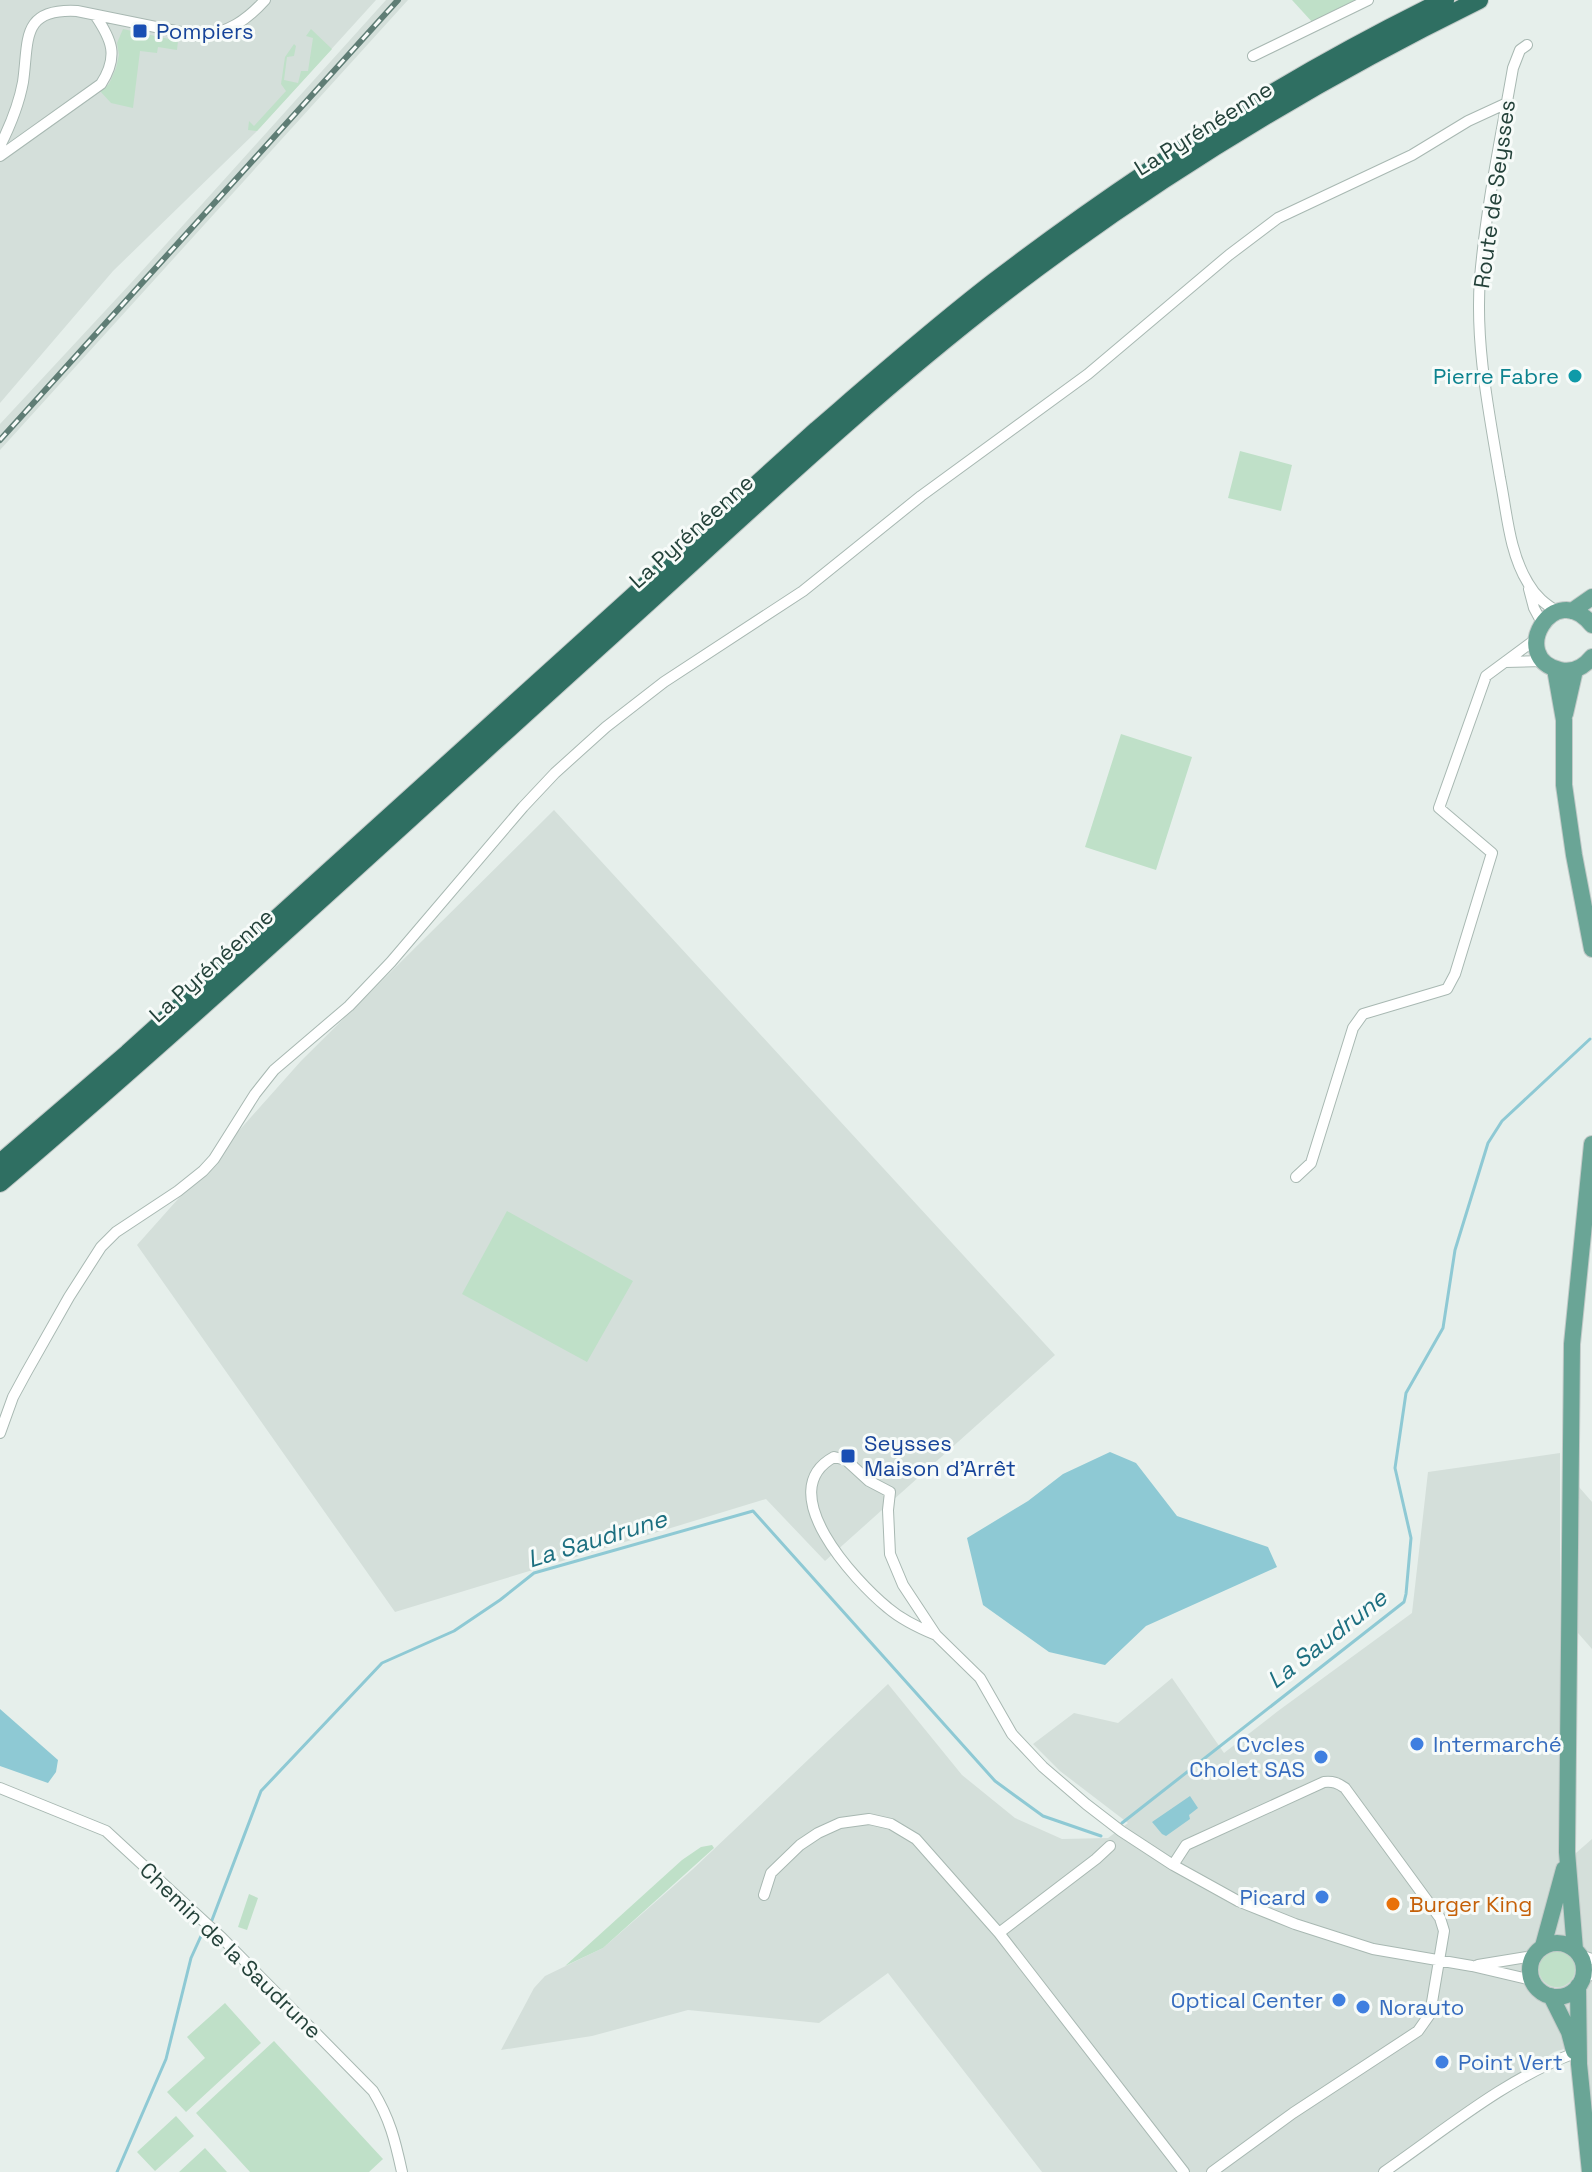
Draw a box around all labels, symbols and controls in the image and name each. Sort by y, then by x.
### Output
place label: Pompiers [156,17,254,45]
marker: Pompiers [131,22,149,40]
street label: La Pyrénéenne [1129,74,1277,182]
street label: Route de Seysses [1467,98,1521,290]
place label: Pierre Fabre [1433,362,1559,390]
marker: Pierre Fabre [1566,367,1584,385]
street label: La Pyrénéenne [623,468,759,594]
street label: La Pyrénéenne [143,902,279,1028]
place label: Seysses Maison d'Arrêt [864,1429,1016,1482]
marker: Seysses Maison d'Arrêt [839,1447,857,1465]
water label: La Saudrune [523,1502,671,1574]
water label: La Saudrune [1260,1582,1394,1695]
place label: Cvcles Cholet SAS [1189,1730,1305,1783]
place label: Intermarché [1433,1730,1562,1758]
marker: Intermarché [1408,1735,1426,1753]
marker: Cvcles Cholet SAS [1312,1748,1330,1766]
street label: Chemin de la Saudrune [134,1856,328,2044]
place label: Picard [1240,1883,1306,1911]
marker: Picard [1313,1888,1331,1906]
place label: Burger King [1409,1890,1532,1918]
marker: Burger King [1384,1895,1402,1913]
place label: Optical Center [1171,1986,1323,2014]
marker: Optical Center [1330,1991,1348,2009]
place label: Norauto [1379,1993,1464,2021]
marker: Norauto [1354,1998,1372,2016]
place label: Point Vert [1458,2048,1563,2076]
marker: Point Vert [1433,2053,1451,2071]

